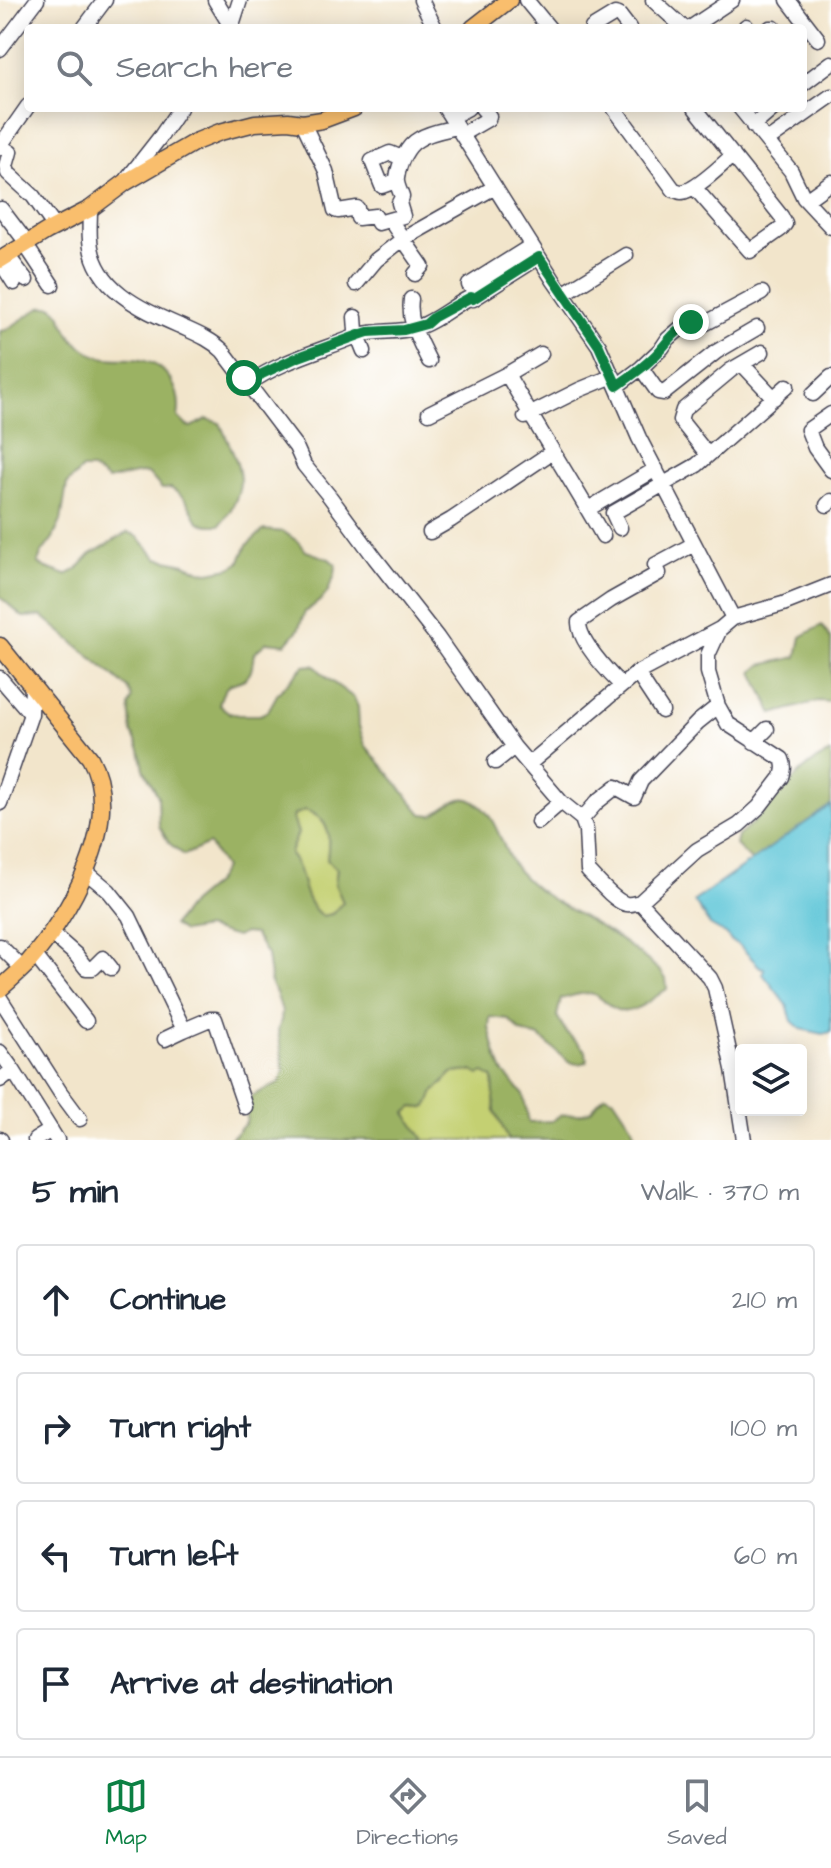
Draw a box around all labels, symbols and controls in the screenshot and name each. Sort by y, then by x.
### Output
search box [24,24,807,112]
icon: search [52,46,96,90]
text: Search here [116,47,293,89]
route end [673,304,709,340]
route start [226,360,262,396]
map controls [735,1044,807,1116]
button: layers [735,1044,807,1116]
text: 5 min [32,1168,118,1216]
text: Walk · 370 m [641,1174,799,1210]
icon: ahead [34,1278,78,1322]
text: Continue [110,1279,226,1321]
text: 210 m [732,1282,797,1318]
icon: right [34,1406,78,1450]
text: Turn right [110,1407,251,1449]
text: 100 m [730,1410,797,1446]
icon: left [34,1534,78,1578]
text: Turn left [110,1535,238,1577]
text: 60 m [734,1538,797,1574]
icon: arrive [34,1662,78,1706]
text: Arrive at destination [110,1663,392,1705]
tab: Map [104,1774,148,1853]
tab: Directions [356,1774,459,1853]
tab: Saved [667,1774,727,1853]

